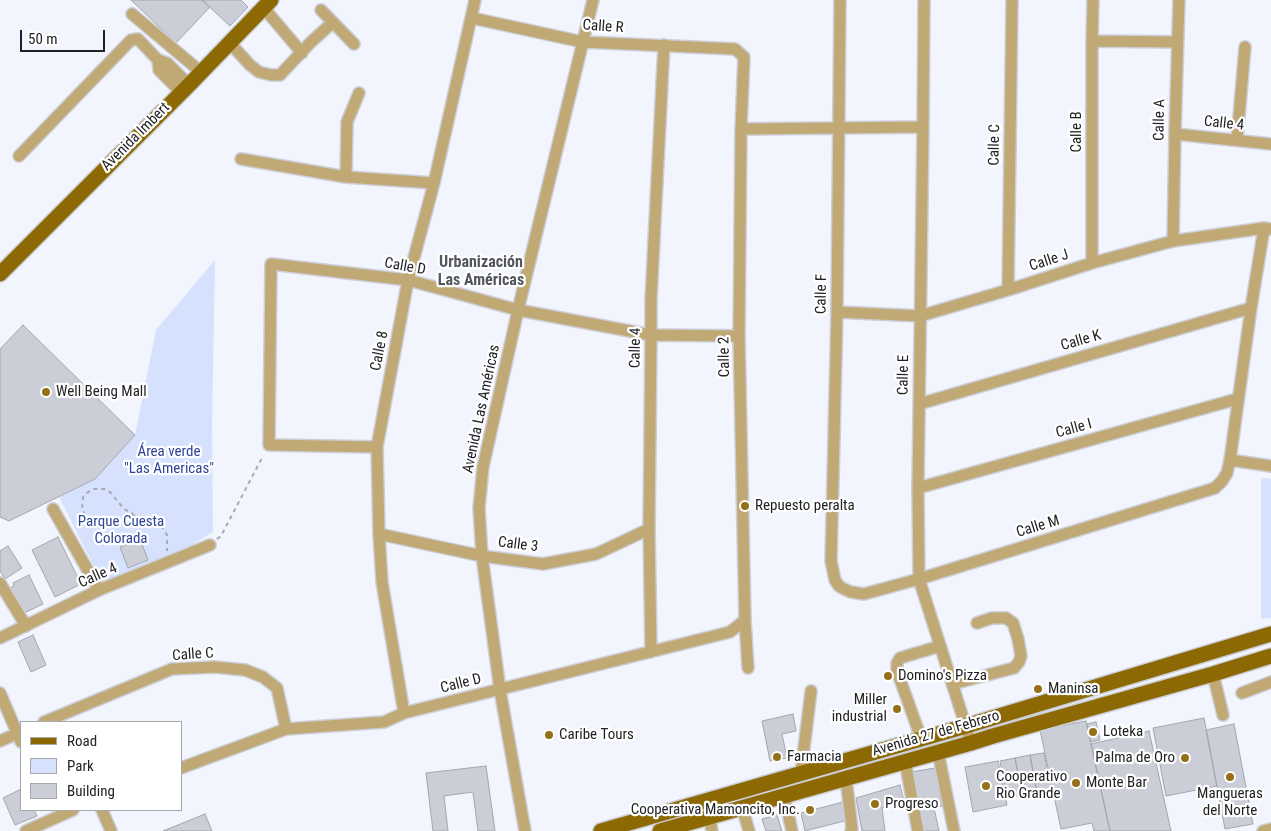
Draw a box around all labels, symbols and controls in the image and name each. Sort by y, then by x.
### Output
street label: Calle R [582,17,624,37]
scale bar [22,20,108,52]
text: 50 m [28,30,58,48]
street label: Avenida Imbert [98,99,174,175]
street label: Calle A [1151,99,1169,141]
street label: Calle B [1068,111,1086,153]
street label: Calle 4 [1203,113,1245,135]
street label: Calle C [986,124,1004,166]
street label: Calle J [1027,246,1071,276]
district label: Urbanización Las Américas [438,253,524,291]
street label: Calle D [383,255,427,279]
street label: Calle F [813,274,831,314]
street label: Calle K [1059,327,1103,355]
street label: Calle 4 [627,328,645,368]
street label: Calle 8 [367,329,393,373]
street label: Calle 2 [716,337,734,377]
street label: Avenida Las Américas [460,343,504,475]
street label: Calle E [895,355,913,395]
place label: Well Being Mall [56,383,147,401]
marker: Well Being Mall [40,386,52,398]
street label: Calle I [1054,416,1094,442]
park label: Área verde "Las Americas" [124,443,214,478]
place label: Repuesto peralta [755,497,855,515]
marker: Repuesto peralta [739,500,751,512]
street label: Calle M [1014,512,1062,542]
park label: Parque Cuesta Colorada [78,513,164,548]
street label: Calle 3 [497,534,539,556]
street label: Calle 4 [76,560,120,592]
street label: Calle C [172,645,214,665]
place label: Domino's Pizza [898,667,987,685]
street label: Calle D [439,670,483,698]
marker: Domino's Pizza [882,670,894,682]
place label: Maninsa [1048,680,1099,698]
marker: Maninsa [1032,683,1044,695]
place label: Miller industrial [832,691,887,726]
marker: Miller industrial [891,703,903,715]
street label: Avenida 27 de Febrero [870,707,1002,761]
legend [20,721,182,811]
place label: Loteka [1103,723,1143,741]
place label: Caribe Tours [559,726,634,744]
marker: Loteka [1087,726,1099,738]
marker: Caribe Tours [543,729,555,741]
text: Road [67,732,97,750]
place label: Farmacia [787,748,842,766]
place label: Palma de Oro [1095,749,1175,767]
marker: Farmacia [771,751,783,763]
marker: Palma de Oro [1179,752,1191,764]
text: Park [67,757,94,775]
place label: Cooperativo Rio Grande [996,768,1067,803]
marker: Mangueras del Norte [1224,771,1236,783]
place label: Monte Bar [1086,774,1147,792]
marker: Monte Bar [1070,777,1082,789]
marker: Cooperativo Rio Grande [980,780,992,792]
text: Building [67,782,115,800]
place label: Mangueras del Norte [1197,785,1263,820]
place label: Progreso [885,795,938,813]
marker: Progreso [869,798,881,810]
place label: Cooperativa Mamoncito, Inc. [631,801,800,819]
marker: Cooperativa Mamoncito, Inc. [804,804,816,816]

